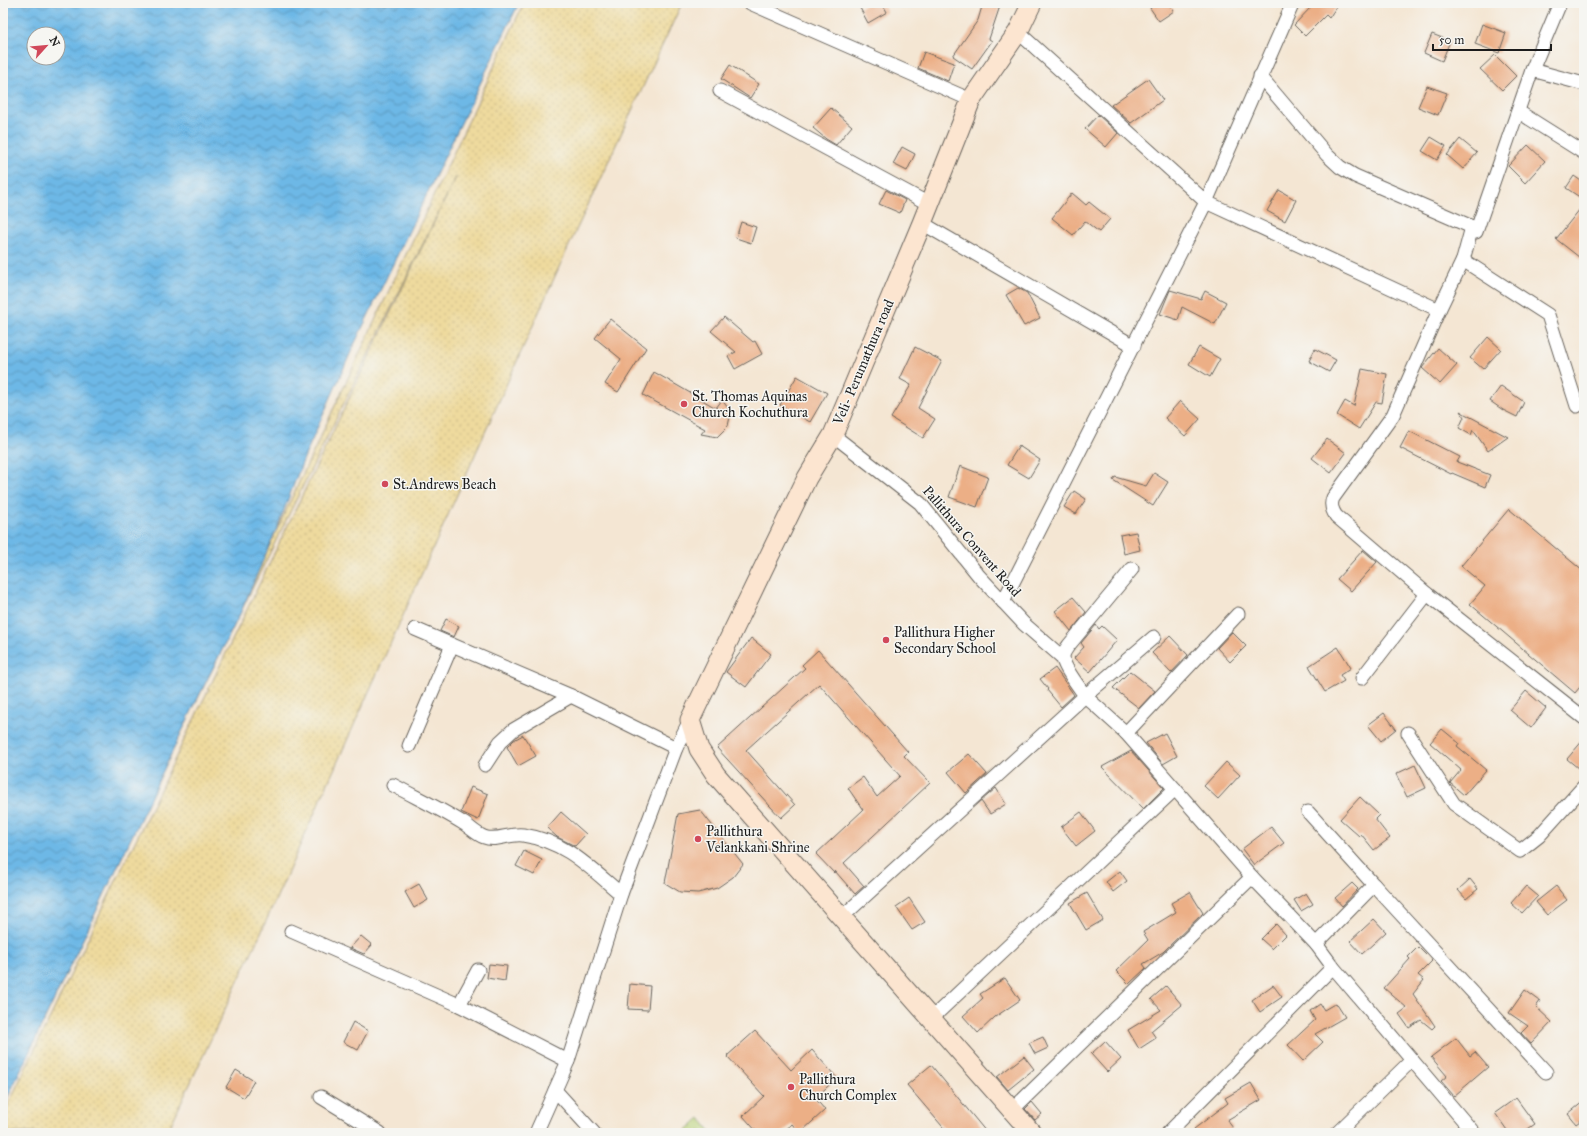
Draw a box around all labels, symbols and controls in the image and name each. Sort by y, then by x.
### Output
north arrow [26,26,66,66]
scale bar [1433,26,1551,52]
text: 50 m [1439,33,1464,47]
text: N [47,35,63,49]
street label: Veli- Perumathura road [829,297,898,428]
place label: St. Thomas Aquinas Church Kochuthura [692,388,808,421]
marker: St. Thomas Aquinas Church Kochuthura [679,399,689,409]
place label: St.Andrews Beach [393,476,497,493]
marker: St.Andrews Beach [380,479,390,489]
street label: Pallithura Convent Road [919,483,1024,600]
place label: Pallithura Higher Secondary School [894,624,996,657]
marker: Pallithura Higher Secondary School [881,635,891,645]
place label: Pallithura Velankkani Shrine [705,823,810,856]
marker: Pallithura Velankkani Shrine [693,834,703,844]
place label: Pallithura Church Complex [799,1071,897,1104]
marker: Pallithura Church Complex [786,1082,796,1092]

